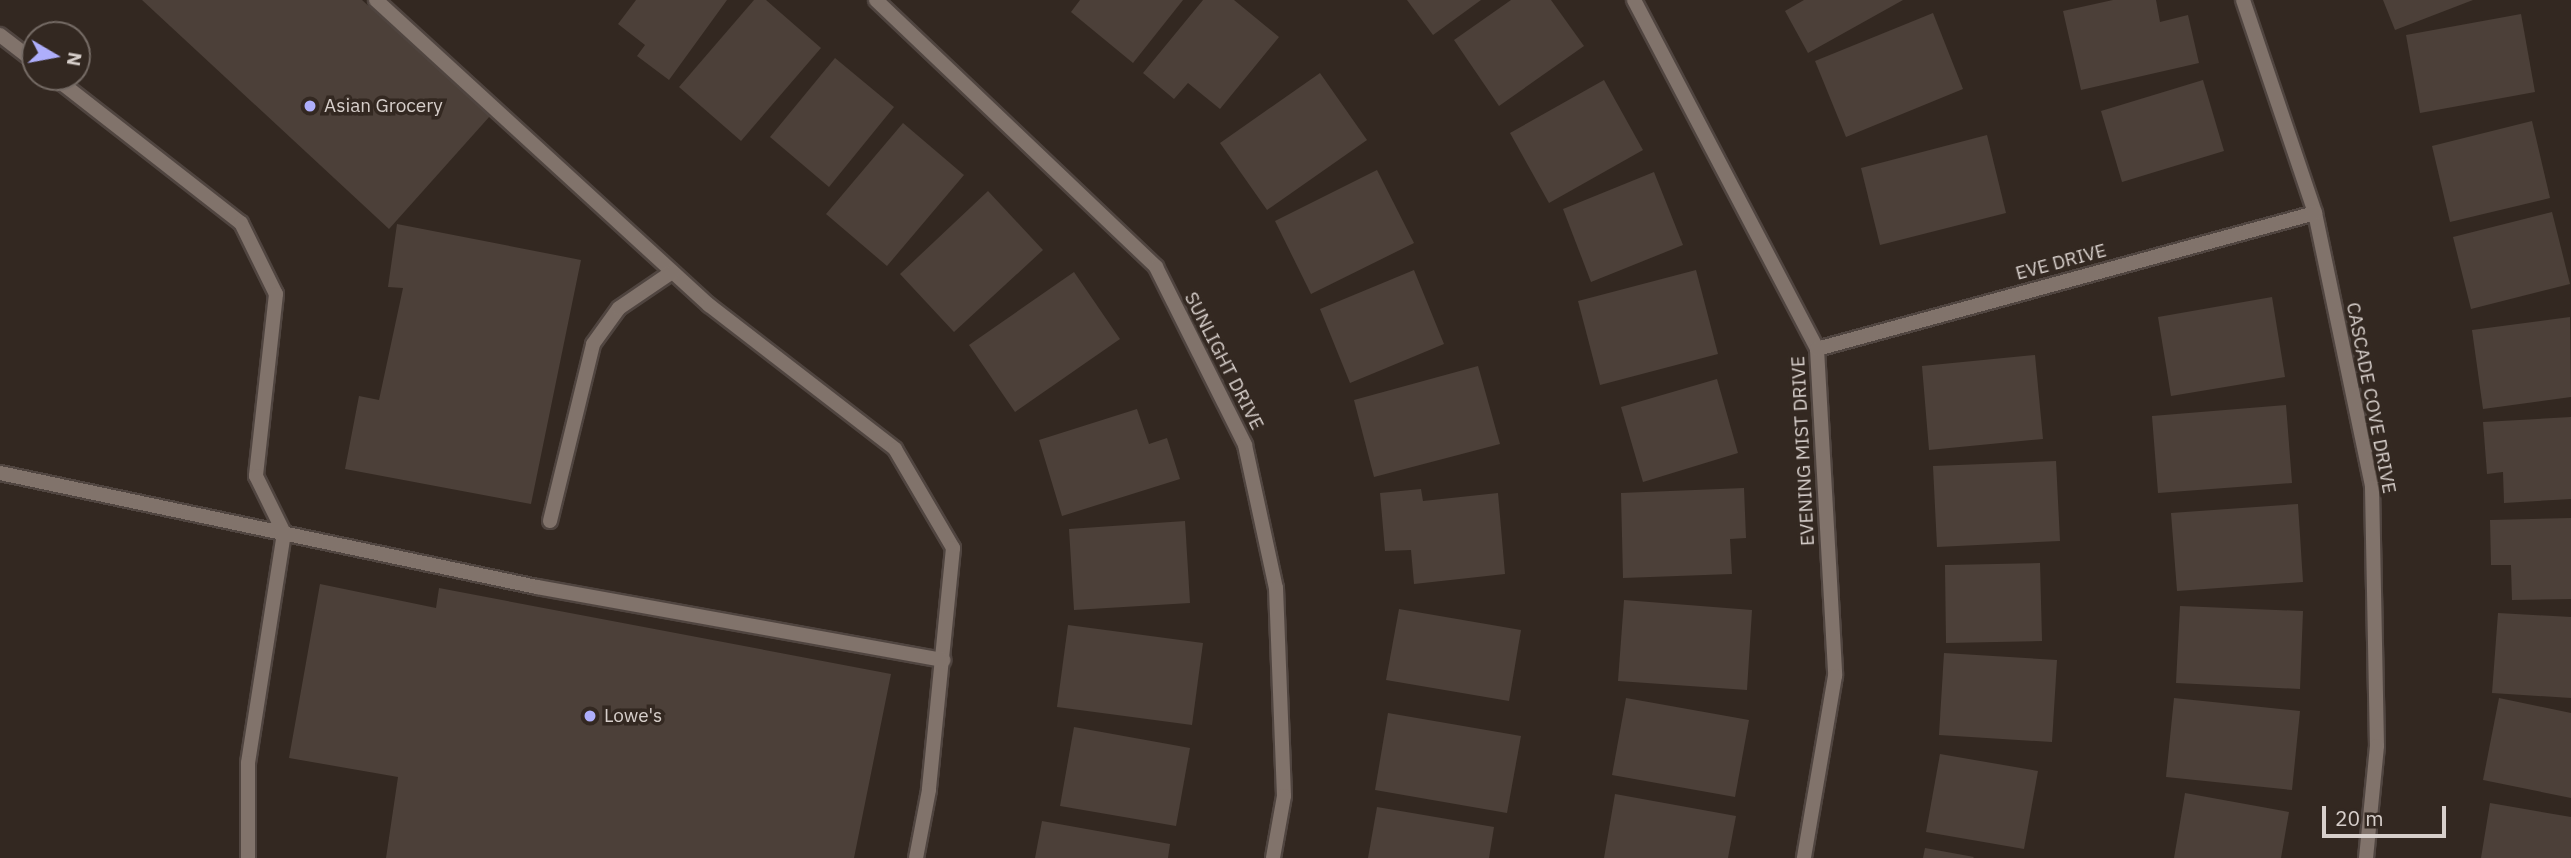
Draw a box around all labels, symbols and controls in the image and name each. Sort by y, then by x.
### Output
north arrow [21,21,91,91]
text: N [62,50,88,68]
place label: Asian Grocery [324,95,443,117]
marker: Asian Grocery [302,98,318,114]
street label: EVE DRIVE [2013,239,2109,285]
street label: SUNLIGHT DRIVE [1179,288,1269,434]
street label: CASCADE COVE DRIVE [2341,300,2401,496]
street label: EVENING MIST DRIVE [1787,356,1819,546]
place label: Lowe's [604,705,662,727]
marker: Lowe's [582,708,598,724]
scale bar [2326,792,2450,836]
text: 20 m [2335,804,2384,832]

